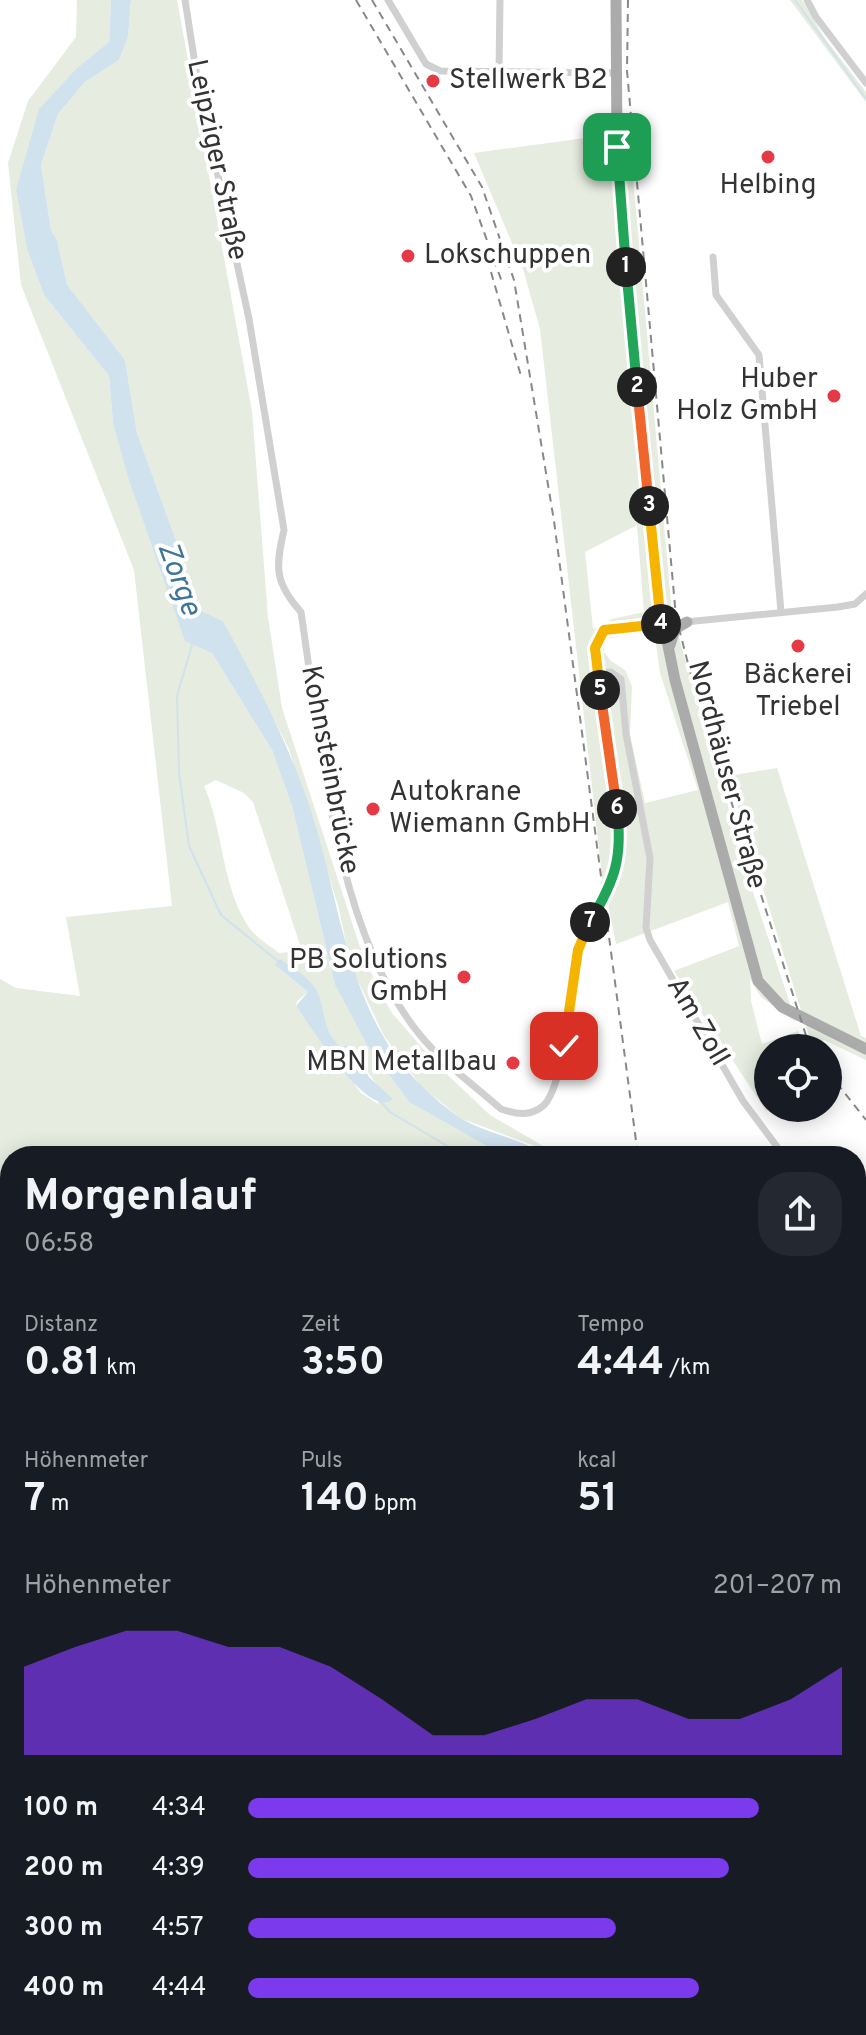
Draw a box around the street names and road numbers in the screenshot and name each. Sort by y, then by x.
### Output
street label: Leipziger Straße [177,56,255,264]
street label: Nordhäuser Straße [678,657,774,893]
street label: Kohnsteinbrücke [291,663,367,877]
street label: Am Zoll [657,971,737,1073]

